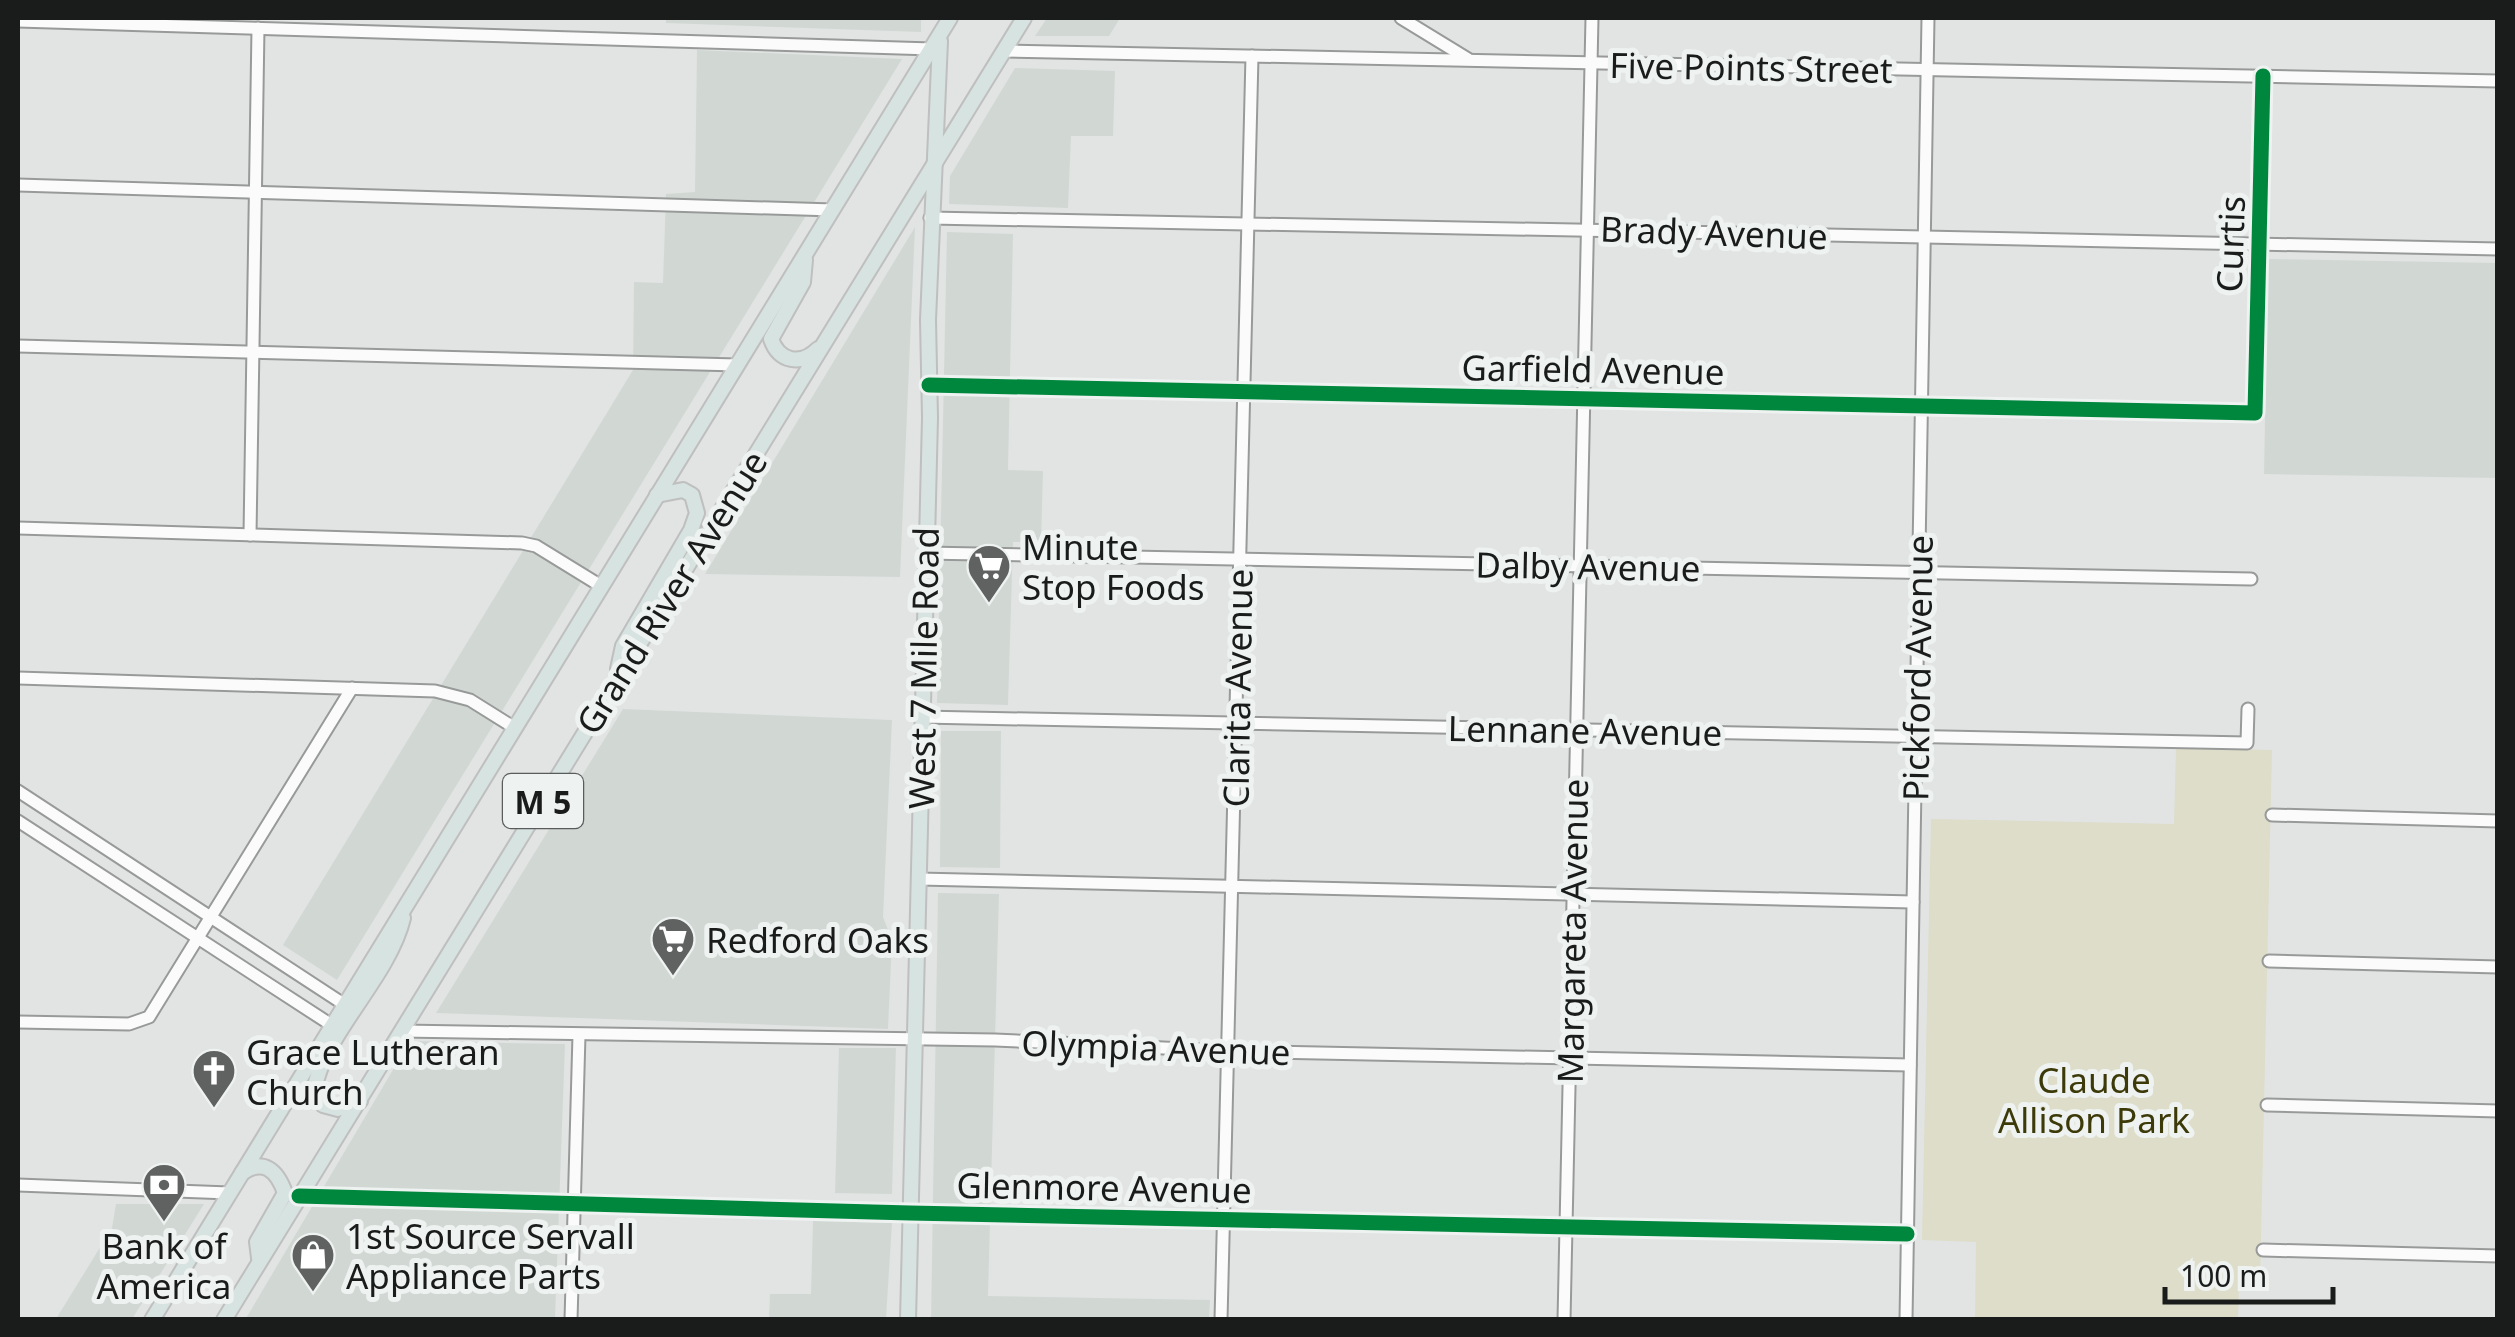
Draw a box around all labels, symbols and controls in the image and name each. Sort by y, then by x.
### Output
street label: Five Points Street [1609,41,1893,93]
street label: Curtis [2205,195,2255,293]
street label: Brady Avenue [1599,205,1829,259]
street label: Garfield Avenue [1461,343,1725,395]
street label: Grand River Avenue [565,441,777,743]
place label: Minute Stop Foods [1022,523,1204,610]
street label: West 7 Mile Road [897,527,949,809]
street label: Pickford Avenue [1891,535,1943,801]
street label: Dalby Avenue [1475,541,1701,591]
supermarket icon: Minute Stop Foods [966,543,1012,604]
street label: Clarita Avenue [1211,568,1263,808]
street label: Lennane Avenue [1447,704,1723,756]
road number: M 5 [503,774,583,828]
street label: Margareta Avenue [1546,778,1598,1084]
supermarket icon: Redford Oaks [650,916,696,977]
place label: Redford Oaks [706,916,929,963]
street label: Olympia Avenue [1021,1019,1291,1075]
place label: Grace Lutheran Church [246,1028,500,1115]
church icon: Grace Lutheran Church [191,1048,237,1109]
park label: Claude Allison Park [1998,1056,2190,1143]
street label: Glenmore Avenue [956,1161,1252,1213]
bank icon: Bank of America [141,1162,187,1223]
place label: 1st Source Servall Appliance Parts [346,1212,635,1299]
place label: Bank of America [97,1222,231,1309]
shop icon: 1st Source Servall Appliance Parts [290,1232,336,1293]
scale bar [2165,1242,2332,1304]
text: 100 m [2180,1255,2267,1296]

